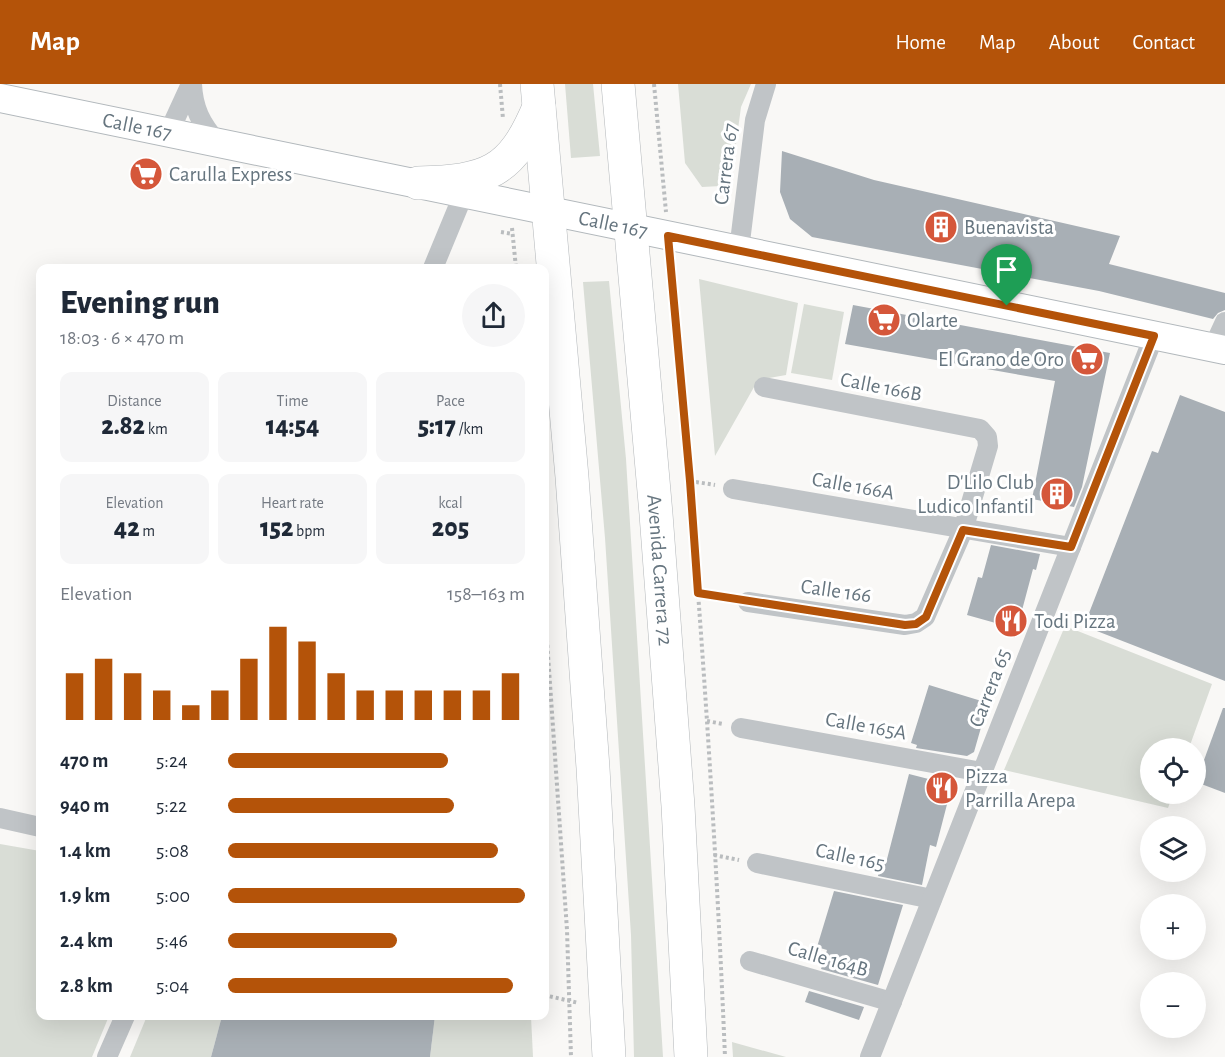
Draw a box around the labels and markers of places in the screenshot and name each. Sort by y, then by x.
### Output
supermarket icon: Carulla Express [128,156,164,192]
place label: Carulla Express [169,164,292,185]
building icon: Buenavista [923,209,959,245]
place label: Buenavista [964,217,1054,238]
pin [981,244,1032,306]
supermarket icon: Olarte [866,302,902,338]
place label: Olarte [907,310,958,331]
supermarket icon: El Grano de Oro [1069,341,1105,377]
place label: El Grano de Oro [938,349,1064,370]
place label: D'Lilo Club Ludico Infantil [917,472,1034,517]
building icon: D'Lilo Club Ludico Infantil [1039,476,1075,512]
restaurant icon: Todi Pizza [993,603,1029,639]
place label: Todi Pizza [1034,611,1116,632]
place label: Pizza Parrilla Arepa [965,766,1076,811]
restaurant icon: Pizza Parrilla Arepa [924,770,960,806]

